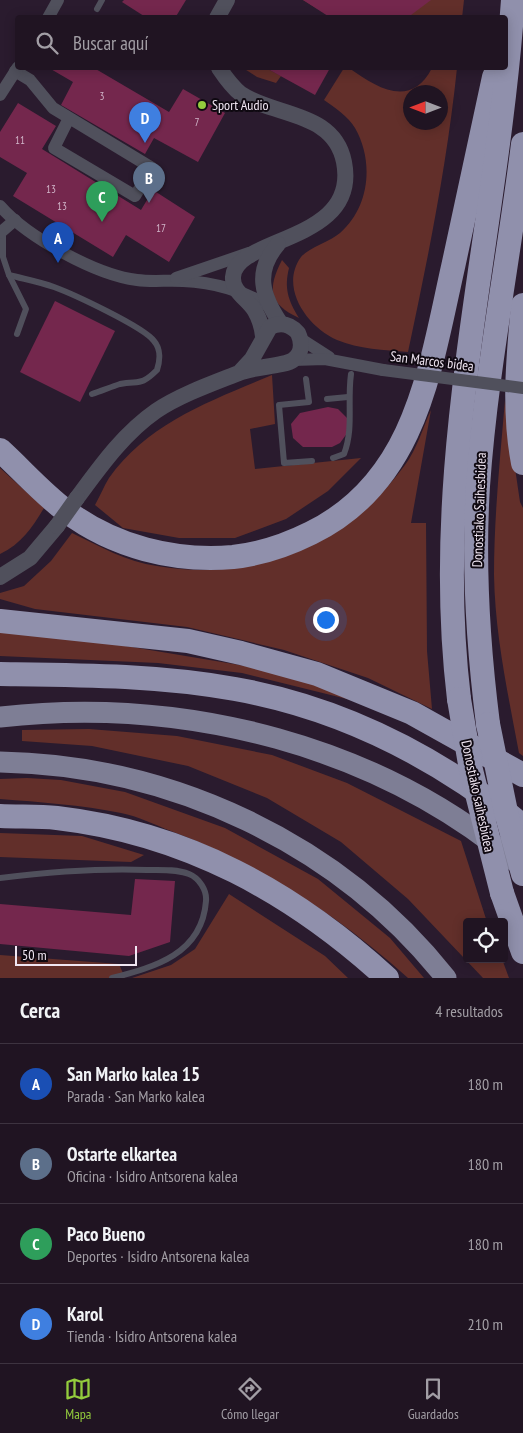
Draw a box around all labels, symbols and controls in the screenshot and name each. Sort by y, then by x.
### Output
search box [15,15,508,70]
icon: search [33,29,61,57]
text: Buscar aquí [73,31,148,55]
north arrow [403,85,448,130]
house number: 3 [100,89,105,103]
place label: Sport Audio [212,96,269,114]
marker: Sport Audio [196,99,208,111]
pin: D [129,102,161,143]
house number: 7 [195,115,200,129]
house number: 11 [15,133,25,147]
pin: B [133,162,165,203]
pin: C [86,181,118,222]
house number: 13 [46,182,56,196]
house number: 13 [57,199,67,213]
house number: 17 [156,221,166,235]
pin: A [42,222,74,263]
street label: San Marcos bidea [389,347,475,375]
street label: Donostiako Saihesbidea [468,452,490,568]
your location [313,607,339,633]
street label: Donostiako saihesbidea [457,739,499,853]
map controls [463,918,508,963]
button: locate [463,918,508,963]
scale bar [15,943,138,966]
text: 50 m [22,946,47,964]
text: Cerca [20,997,60,1024]
text: 4 resultados [435,1001,503,1021]
text: San Marko kalea 15 [67,1062,200,1086]
text: A [32,1074,40,1094]
text: 180 m [468,1074,503,1094]
text: Parada · San Marko kalea [67,1086,205,1106]
text: Ostarte elkartea [67,1142,177,1166]
text: B [32,1154,40,1174]
text: 180 m [468,1154,503,1174]
text: Oficina · Isidro Antsorena kalea [67,1166,238,1186]
text: Paco Bueno [67,1222,145,1246]
text: C [32,1234,40,1254]
text: 180 m [468,1234,503,1254]
text: Deportes · Isidro Antsorena kalea [67,1246,249,1266]
text: Karol [67,1302,103,1326]
text: D [32,1314,40,1334]
text: 210 m [468,1314,503,1334]
text: Tienda · Isidro Antsorena kalea [67,1326,237,1346]
tab: Mapa [64,1375,92,1423]
tab: Cómo llegar [221,1375,279,1423]
tab: Guardados [408,1375,459,1423]

